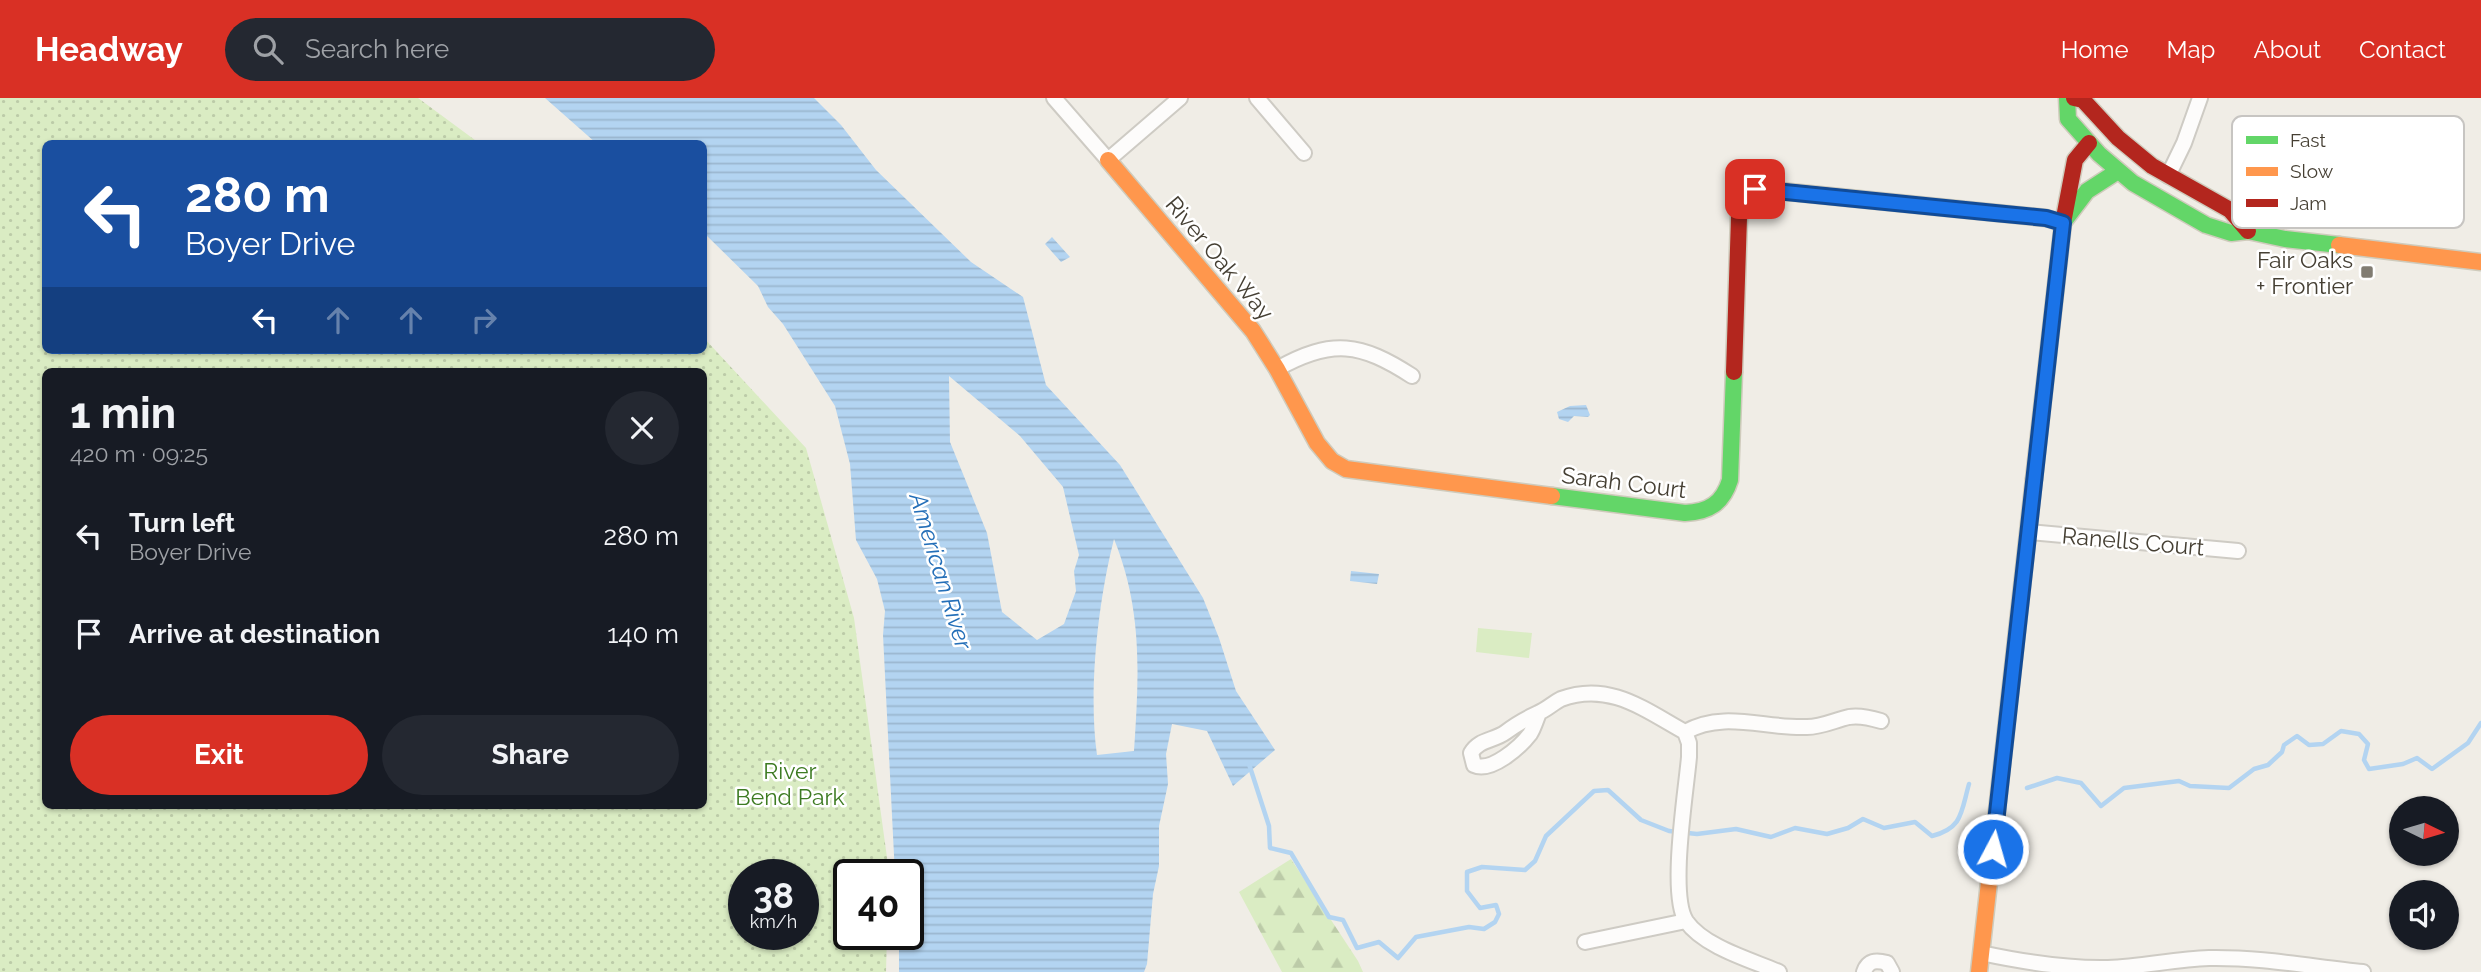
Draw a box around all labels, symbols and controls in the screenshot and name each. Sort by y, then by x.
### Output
search box [225,18,715,81]
text: Headway [35,30,183,69]
icon: search [249,30,287,68]
text: Search here [305,34,449,64]
text: Home [2061,35,2129,64]
text: Map [2167,35,2215,64]
text: About [2253,35,2321,64]
text: Contact [2359,35,2446,64]
legend [2232,116,2464,228]
text: Fast [2290,129,2326,151]
pin [1725,159,1785,219]
text: Slow [2290,160,2334,182]
text: 280 m [185,166,330,223]
icon: left [70,168,161,259]
icon: arrive [1736,170,1774,208]
street label: River Oak Way [1160,191,1280,325]
text: Jam [2290,192,2327,214]
text: Boyer Drive [185,225,355,262]
place label: Fair Oaks + Frontier [2256,246,2353,299]
marker: Fair Oaks + Frontier [2359,264,2375,280]
icon: left [246,301,284,339]
icon: ahead [319,301,357,339]
icon: ahead [392,301,430,339]
icon: right [465,301,503,339]
text: 1 min [70,389,176,438]
button: close [605,391,679,465]
text: 420 m · 09:25 [70,440,208,467]
street label: Sarah Court [1560,461,1688,503]
water label: American River [903,487,979,653]
text: Turn left [129,508,235,538]
icon: left [70,517,108,555]
text: 280 m [604,521,679,551]
street label: Ranells Court [2061,521,2206,561]
text: Boyer Drive [129,538,251,565]
icon: arrive [70,615,108,653]
text: Arrive at destination [129,619,380,649]
text: 140 m [607,619,679,649]
button: Exit [70,715,368,795]
button: Share [382,715,679,795]
park label: River Bend Park [735,757,845,810]
north arrow [2389,796,2459,866]
map controls [2389,796,2459,950]
position arrow [1956,812,2030,886]
speed limit sign: 40 [833,859,924,950]
text: 38 [753,875,794,916]
button: sound [2389,880,2459,950]
text: km/h [750,911,797,932]

